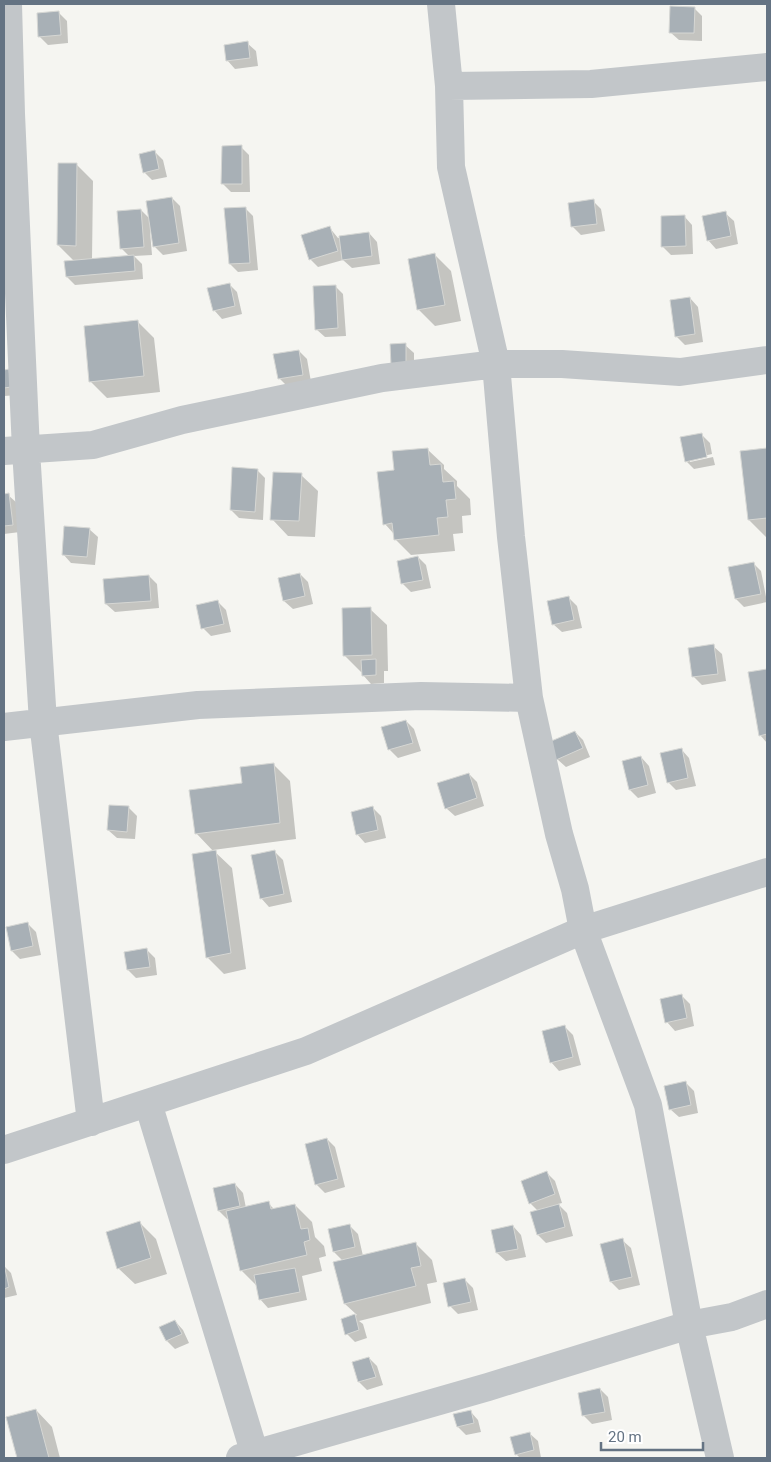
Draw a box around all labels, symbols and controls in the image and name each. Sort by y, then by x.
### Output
scale bar [601,1420,704,1452]
text: 20 m [608,1428,642,1446]

